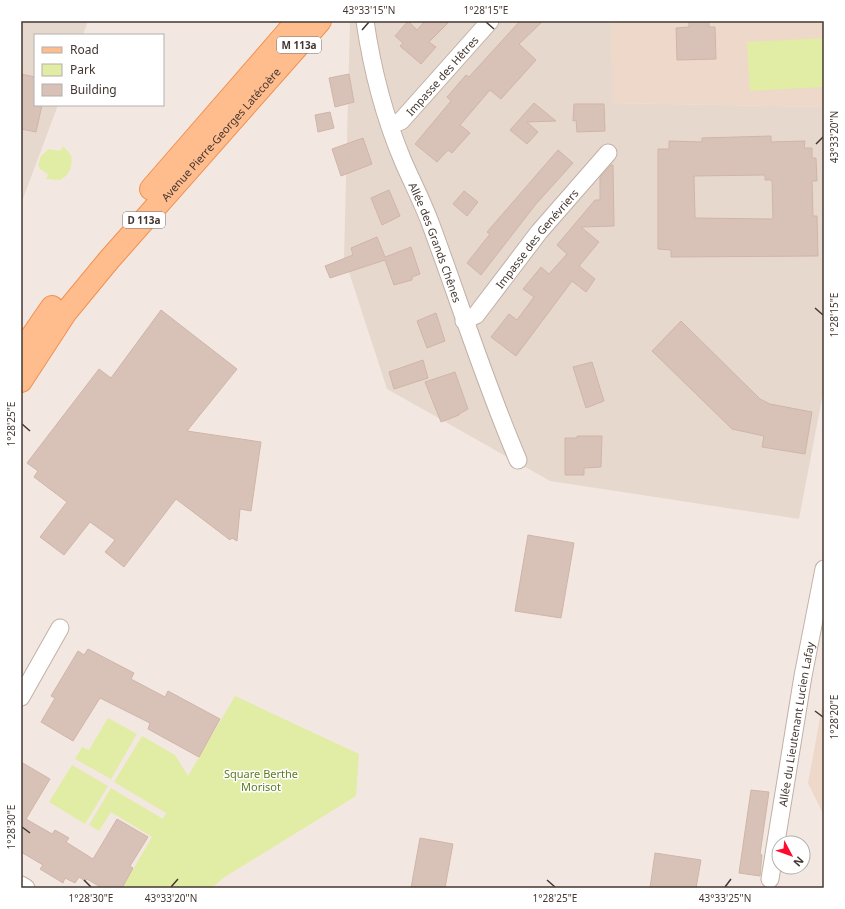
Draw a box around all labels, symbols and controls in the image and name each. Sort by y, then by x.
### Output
text: 43°33'15"N [343,3,395,17]
text: 1°28'15"E [464,3,508,17]
street label: Impasse des Hêtres [402,32,481,118]
legend [34,34,164,106]
road number: M 113a [277,37,321,53]
text: Road [70,41,99,58]
text: Park [70,61,96,78]
street label: Avenue Pierre-Georges Latécoère [157,64,283,204]
text: Building [70,81,117,98]
text: 43°33'20"N [827,111,841,163]
street label: Allée des Grands Chênes [406,179,466,304]
street label: Impasse des Genévriers [492,185,581,291]
road number: D 113a [123,212,165,228]
text: 1°28'15"E [827,293,841,337]
text: 1°28'25"E [4,402,18,446]
street label: Allée du Lieutenant Lucien Lafay [774,640,817,808]
text: 1°28'20"E [827,695,841,739]
park label: Square Berthe Morisot [224,766,298,794]
text: 1°28'30"E [4,805,18,849]
north arrow [771,835,811,875]
text: N [790,854,808,870]
text: 1°28'30"E [69,891,113,905]
text: 43°33'20"N [145,891,197,905]
text: 1°28'25"E [533,891,577,905]
text: 43°33'25"N [699,891,751,905]

